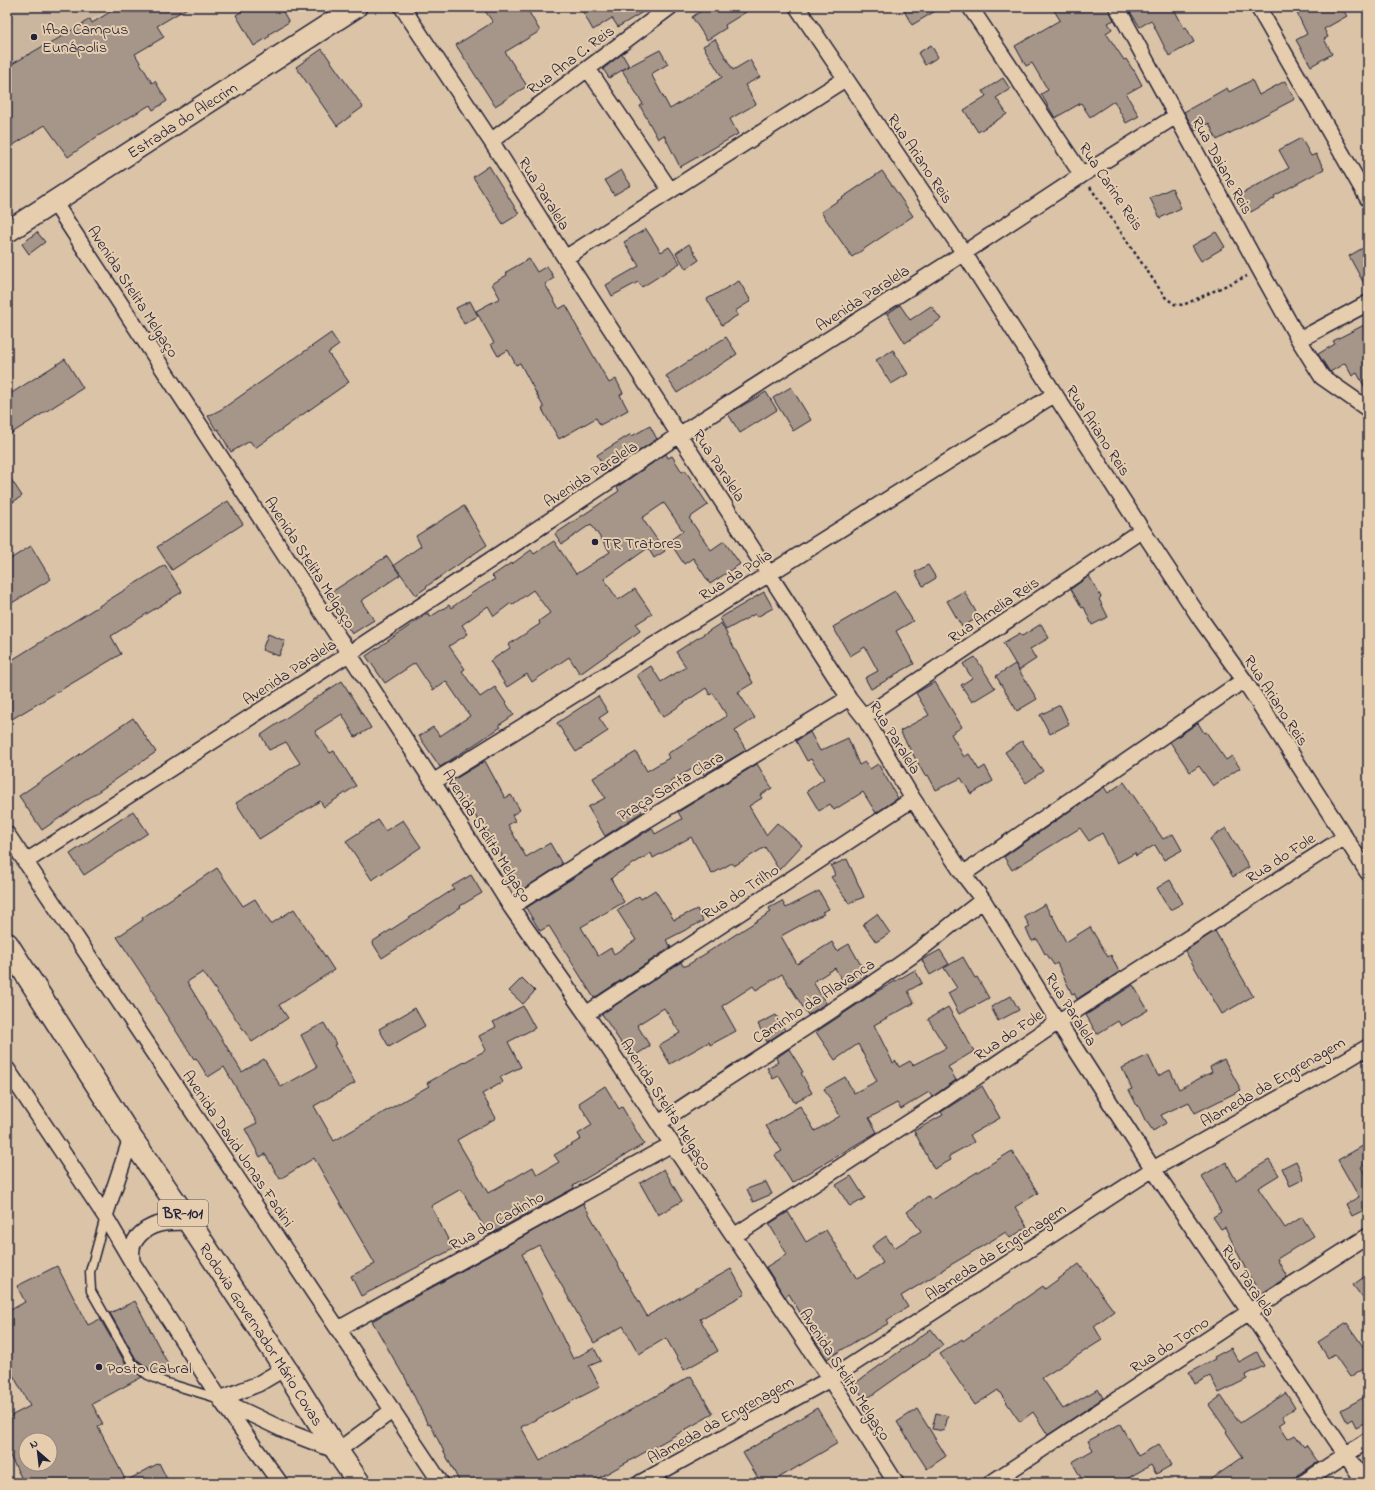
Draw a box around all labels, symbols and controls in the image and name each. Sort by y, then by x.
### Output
place label: Ifba Campus Eunápolis [42,18,128,60]
street label: Rua Ana C. Reis [522,20,620,101]
marker: Ifba Campus Eunápolis [29,32,39,42]
street label: Estrada do Alecrim [123,76,243,165]
street label: Rua Ariano Reis [880,109,958,209]
street label: Rua Daiane Reis [1184,113,1258,219]
street label: Rua Carine Reis [1072,138,1149,236]
street label: Rua Paralela [511,153,575,235]
street label: Avenida Stelita Melgaço [81,221,184,363]
street label: Avenida Paralela [811,259,915,338]
street label: Rua Ariano Reis [1059,381,1136,481]
street label: Rua Paralela [686,425,751,507]
street label: Avenida Paralela [539,435,643,514]
street label: Avenida Stelita Melgaço [258,492,361,634]
place label: TR Tratores [603,532,682,556]
marker: TR Tratores [590,537,600,547]
street label: Rua da Polia [695,544,777,608]
street label: Rua Amelia Reis [944,571,1044,650]
street label: Avenida Paralela [238,633,342,712]
street label: Rua Ariano Reis [1237,651,1314,751]
street label: Rua Paralela [862,697,926,779]
street label: Praça Santa Clara [613,745,729,828]
street label: Avenida Stelita Melgaço [436,765,537,907]
street label: Rua do Fole [1242,827,1321,890]
street label: Rua do Trilho [698,859,784,927]
street label: Caminho da Alavanca [748,953,880,1050]
street label: Rua Paralela [1038,969,1102,1051]
street label: Rua do Fole [970,1003,1049,1068]
street label: Alameda da Engrenagem [1196,1031,1350,1134]
street label: Avenida Stelita Melgaço [614,1034,717,1176]
street label: Avenida David Jonas Fadini [176,1066,299,1233]
street label: Rua do Cadinho [445,1186,549,1258]
street label: Alameda da Engrenagem [921,1198,1072,1307]
road number: BR-101 [158,1200,208,1226]
street label: Rodovia Governador Mário Covas [192,1239,329,1431]
street label: Rua Paralela [1214,1240,1280,1322]
street label: Avenida Stelita Melgaço [793,1304,896,1446]
street label: Rua do Torno [1126,1311,1214,1380]
place label: Posto Cabral [107,1357,192,1381]
marker: Posto Cabral [94,1362,104,1372]
street label: Alameda da Engrenagem [643,1370,799,1471]
north arrow [18,1432,58,1472]
text: N [27,1435,41,1453]

